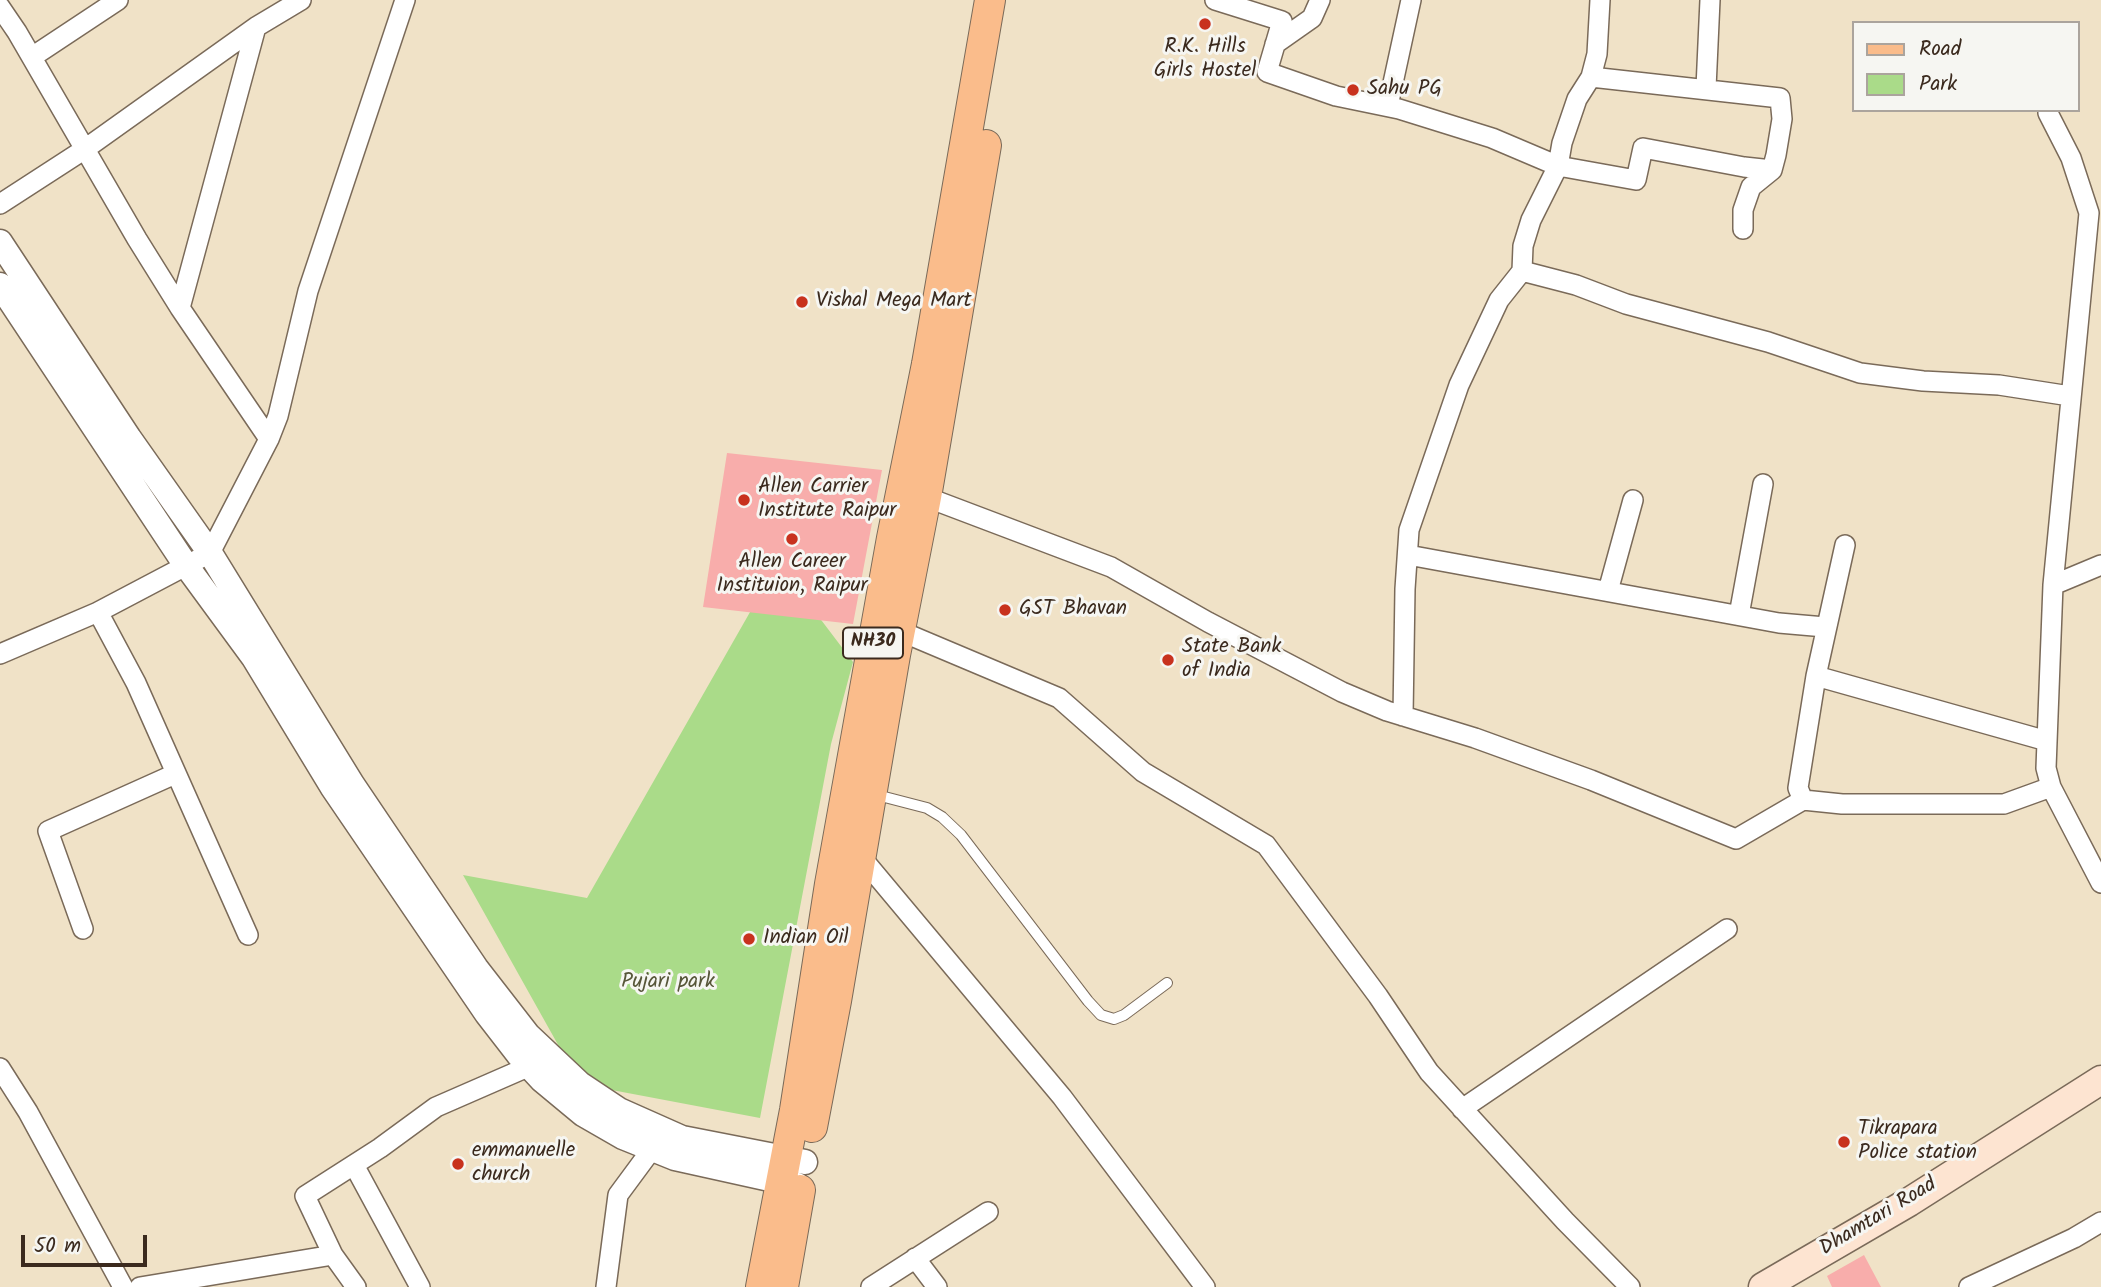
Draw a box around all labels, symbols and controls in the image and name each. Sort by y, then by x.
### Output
marker: R.K. Hills Girls Hostel [1197,16,1213,32]
legend [1853,21,2080,112]
text: Road [1919,33,1961,66]
place label: R.K. Hills Girls Hostel [1154,35,1256,85]
text: Park [1919,68,1957,101]
place label: Sahu PG [1367,77,1442,103]
marker: Sahu PG [1345,82,1361,98]
place label: Vishal Mega Mart [816,289,972,315]
marker: Vishal Mega Mart [794,294,810,310]
place label: Allen Carrier Institute Raipur [758,475,896,525]
marker: Allen Carrier Institute Raipur [736,492,752,508]
marker: Allen Career Instituion, Raipur [784,531,800,547]
place label: Allen Career Instituion, Raipur [716,550,868,600]
place label: GST Bhavan [1019,597,1127,623]
marker: GST Bhavan [997,602,1013,618]
road number: NH30 [843,628,903,658]
place label: State Bank of India [1182,635,1281,685]
marker: State Bank of India [1160,652,1176,668]
place label: Indian Oil [763,926,849,952]
marker: Indian Oil [741,931,757,947]
park label: Pujari park [621,970,715,996]
place label: Tikrapara Police station [1858,1117,1977,1167]
marker: Tikrapara Police station [1836,1134,1852,1150]
place label: emmanuelle church [472,1139,575,1189]
marker: emmanuelle church [450,1156,466,1172]
street label: Dhamtari Road [1816,1173,1942,1263]
scale bar [24,1220,150,1264]
text: 50 m [34,1230,81,1263]

